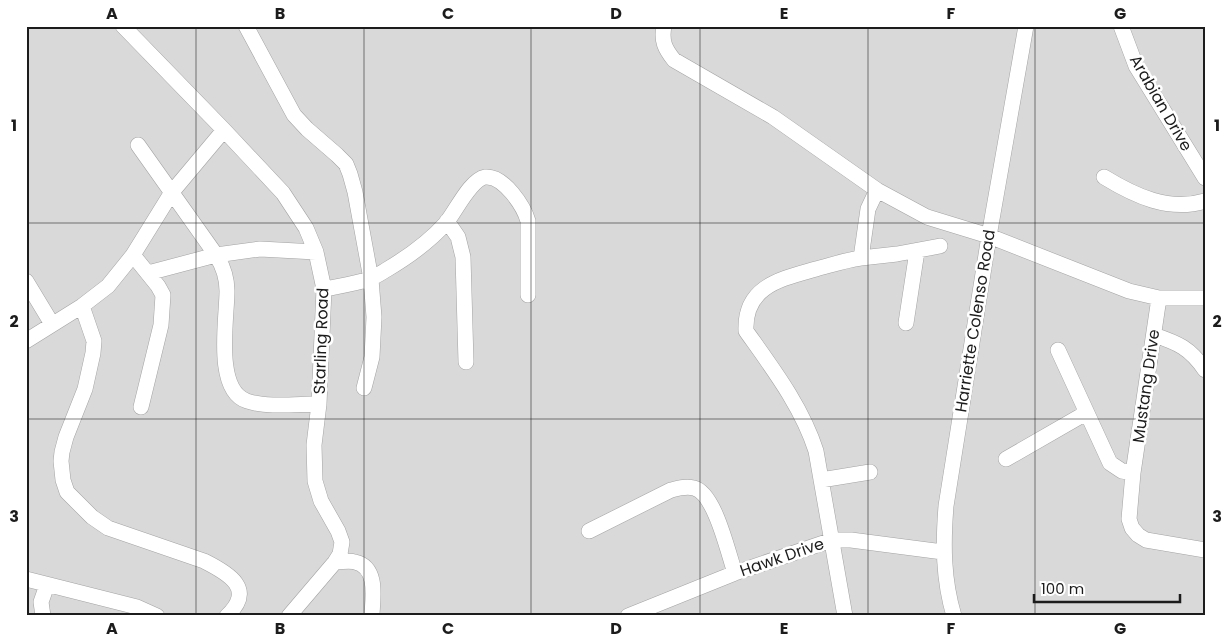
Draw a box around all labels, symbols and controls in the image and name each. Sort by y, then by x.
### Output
text: A [106,2,118,25]
text: B [275,2,285,25]
text: C [442,2,454,25]
text: D [610,2,622,25]
text: E [780,2,788,25]
text: F [947,2,956,25]
text: G [1114,2,1126,25]
street label: Arabian Drive [1124,51,1198,155]
text: 1 [11,114,17,137]
text: 1 [1214,114,1220,137]
street label: Harriette Colenso Road [949,228,1001,414]
street label: Starling Road [308,287,334,395]
text: 2 [9,310,19,333]
text: 2 [1212,310,1222,333]
street label: Mustang Drive [1127,328,1165,444]
text: 3 [9,505,19,528]
text: 3 [1212,505,1222,528]
street label: Hawk Drive [737,532,827,582]
scale bar [1034,572,1180,604]
text: 100 m [1041,578,1084,599]
text: A [106,617,118,640]
text: B [275,617,285,640]
text: C [442,617,454,640]
text: D [610,617,622,640]
text: E [780,617,788,640]
text: F [947,617,956,640]
text: G [1114,617,1126,640]

